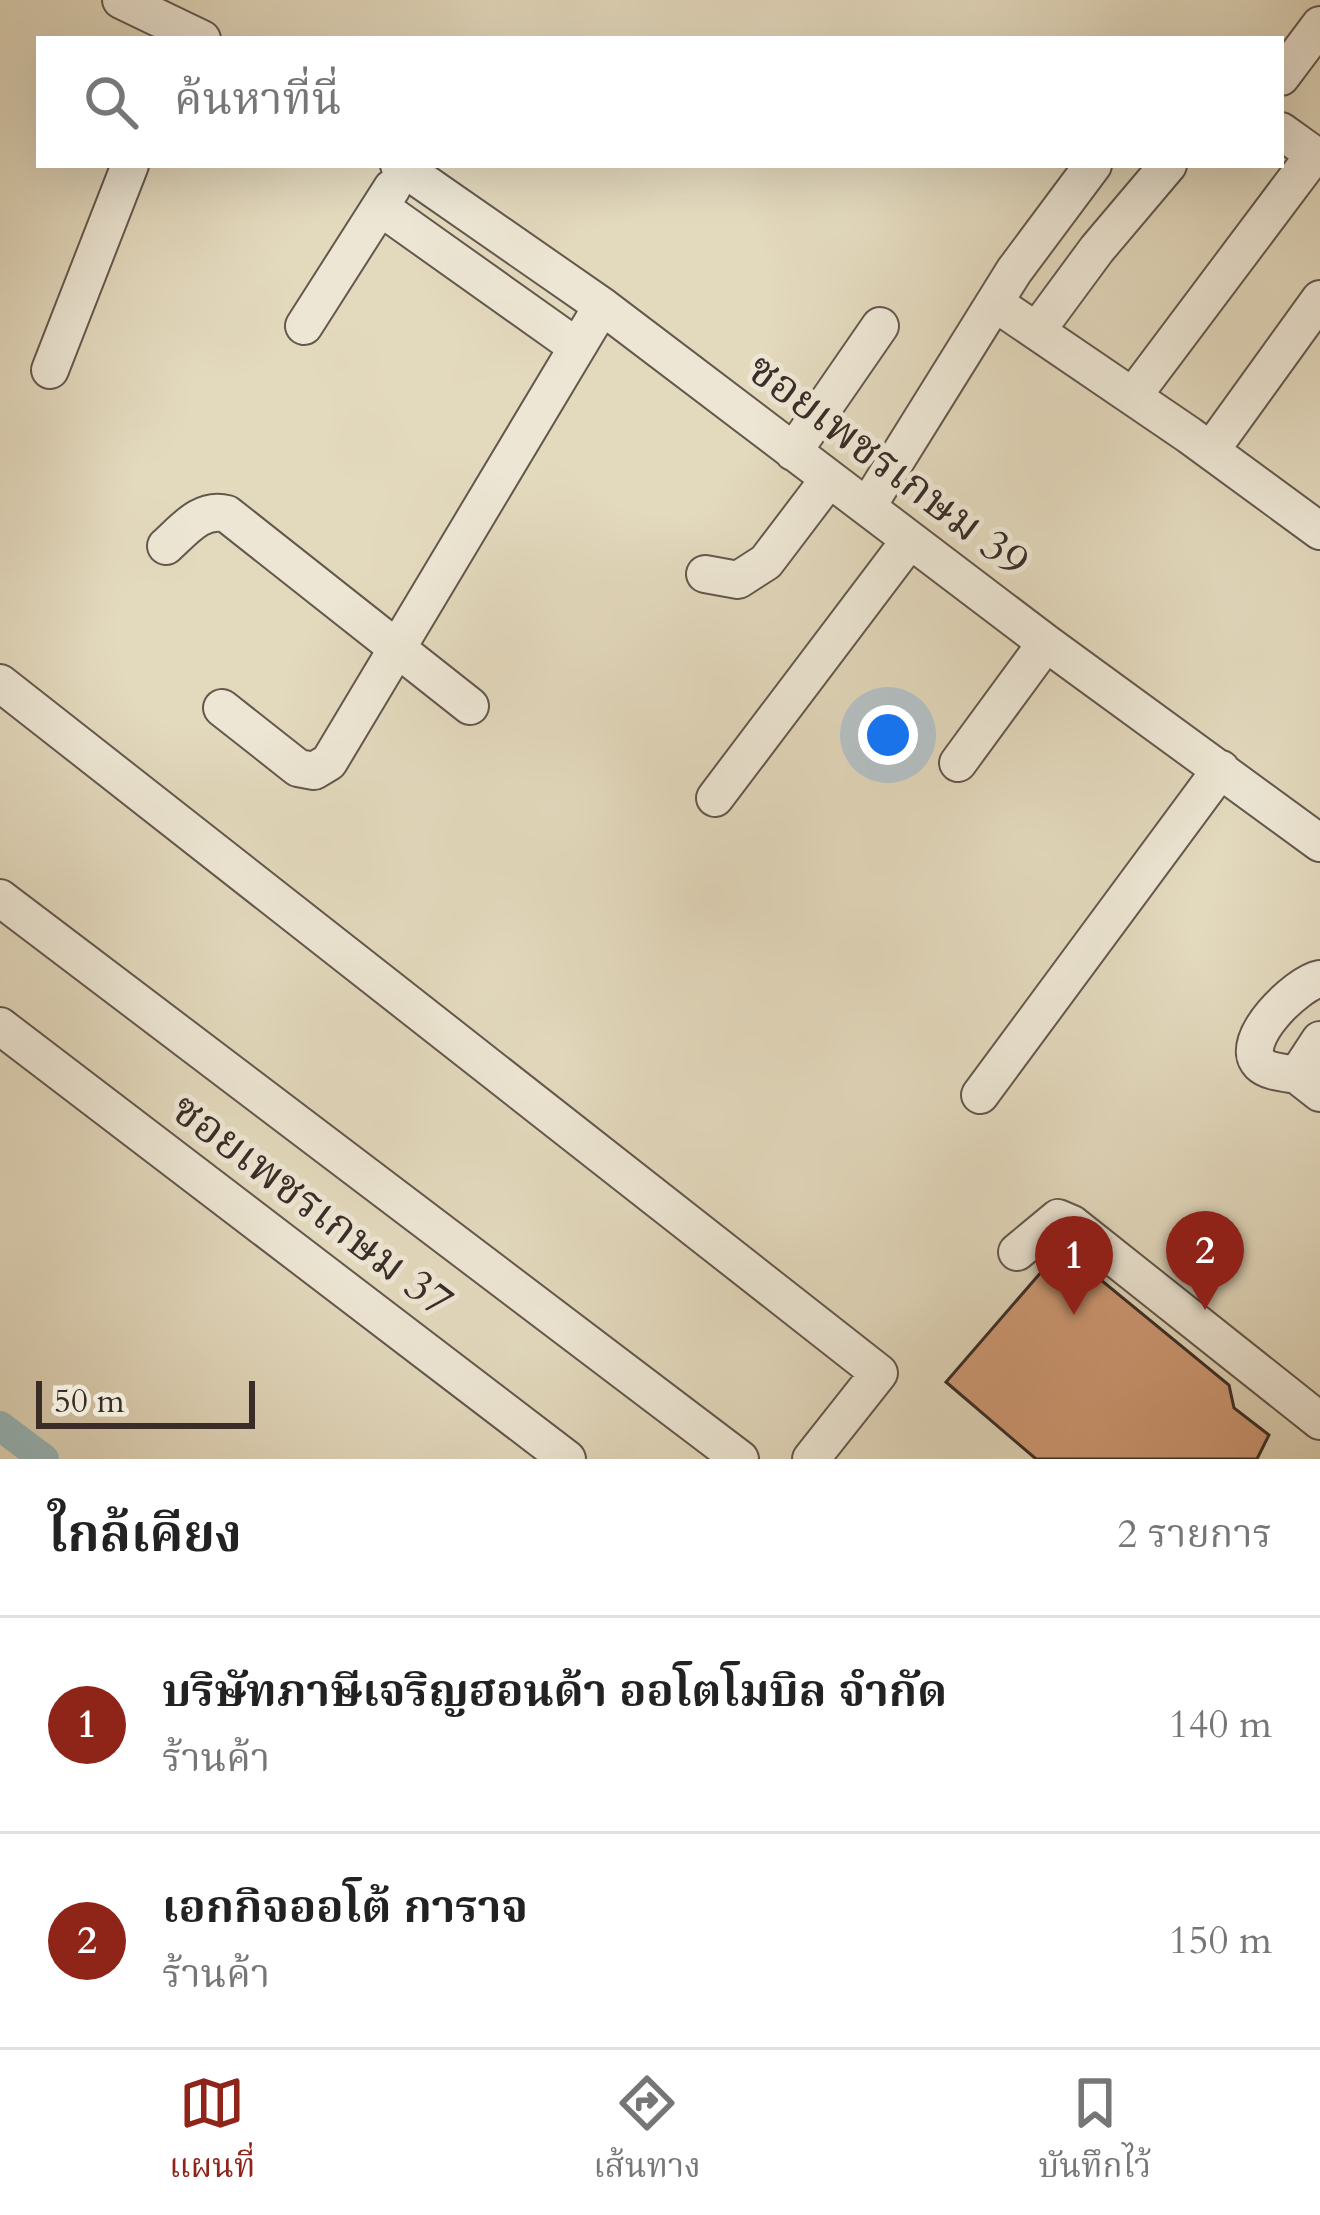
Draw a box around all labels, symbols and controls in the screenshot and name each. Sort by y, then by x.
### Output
search box [36,36,1284,168]
icon: search [78,69,144,135]
text: ค้นหาที่นี่ [174,69,342,130]
street label: ซอยเพชรเกษม 39 [735,339,1041,591]
your location [858,705,918,765]
street label: ซอยเพชรเกษม 37 [159,1079,465,1331]
pin: 2 [1166,1211,1244,1310]
pin: 1 [1035,1216,1113,1315]
scale bar [36,1375,255,1428]
text: 50 m [54,1379,125,1424]
text: ใกล้เคียง [48,1500,242,1570]
text: 2 รายการ [1117,1508,1272,1561]
text: บริษัทภาษีเจริญฮอนด้า ออโตโมบิล จำกัด [162,1661,947,1722]
text: 1 [77,1698,97,1751]
text: 140 m [1169,1698,1272,1751]
text: ร้านค้า [162,1732,270,1785]
text: เอกกิจออโต้ การาจ [162,1877,528,1938]
text: 2 [77,1914,97,1967]
text: 150 m [1169,1914,1272,1967]
text: ร้านค้า [162,1948,270,2001]
tab: แผนที่ [169,2070,255,2195]
tab: เส้นทาง [593,2070,701,2195]
tab: บันทึกไว้ [1039,2070,1151,2195]

